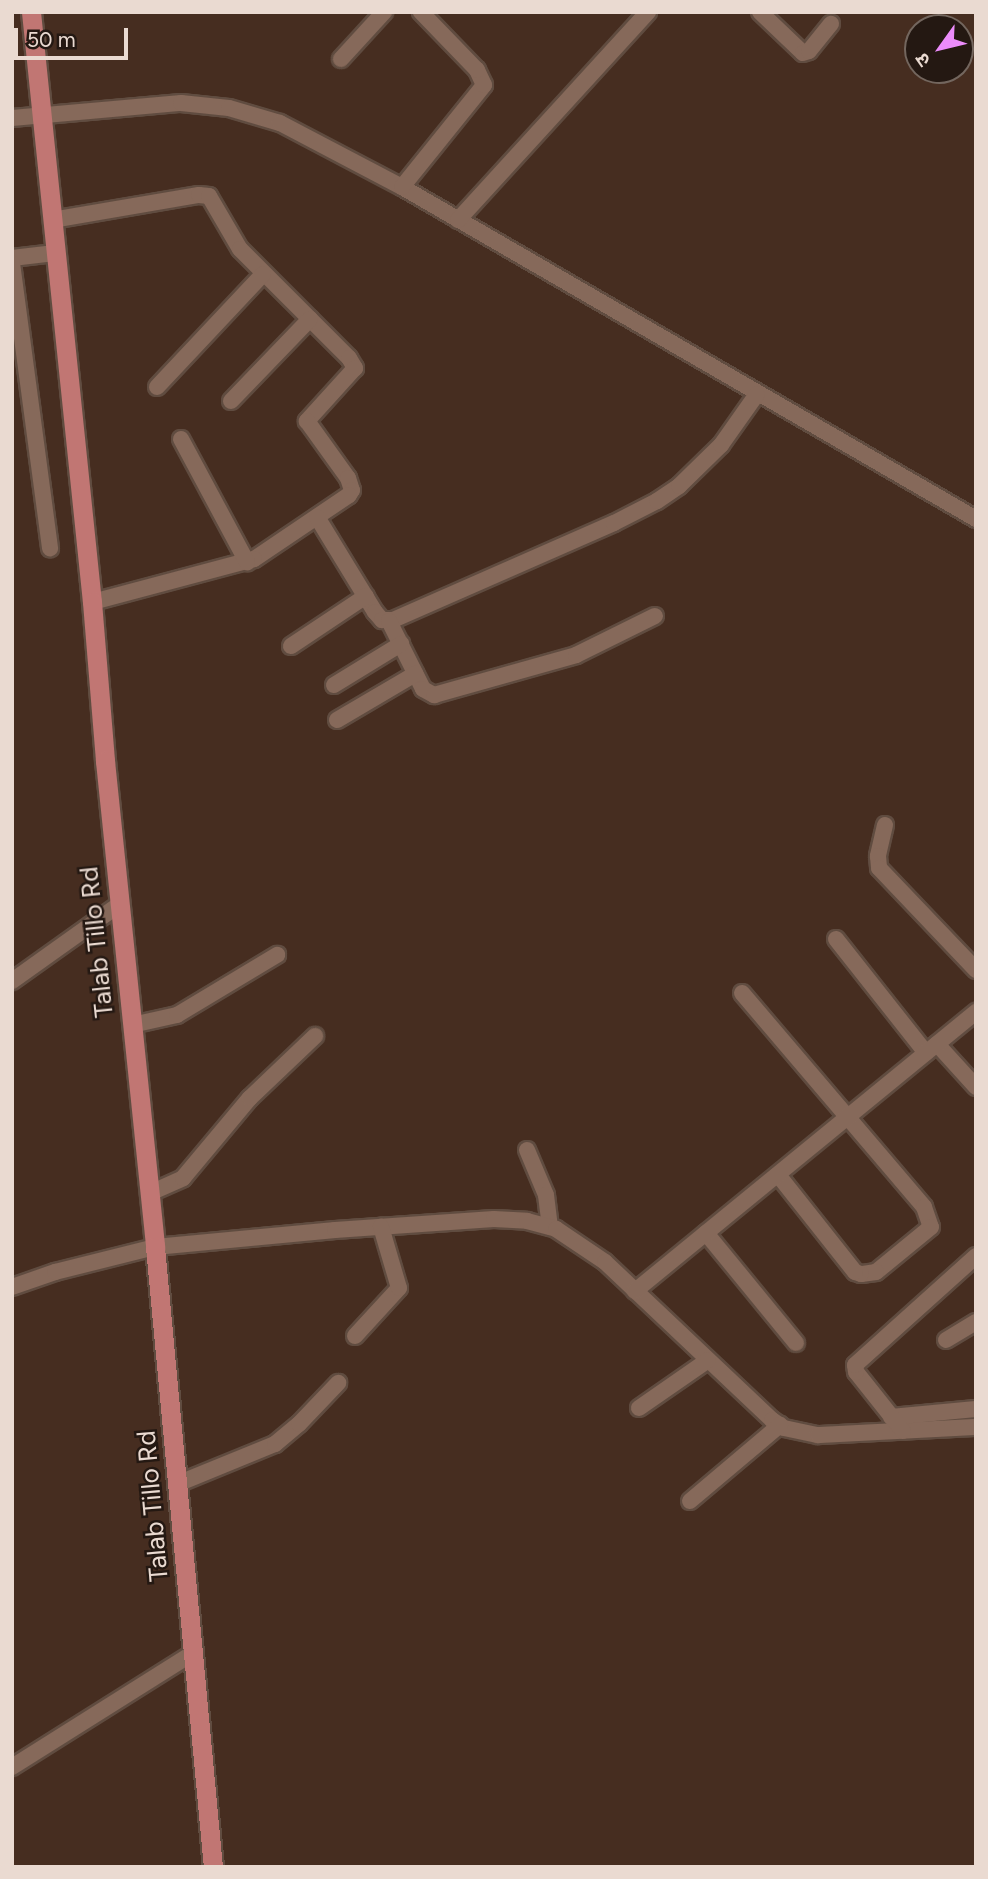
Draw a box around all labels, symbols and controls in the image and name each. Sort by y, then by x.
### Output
scale bar [18,14,131,58]
north arrow [904,14,974,84]
text: 50 m [27,27,76,52]
text: उ [910,49,935,71]
street label: Talab Tillo Rd [74,865,120,1019]
street label: Talab Tillo Rd [131,1429,175,1583]

